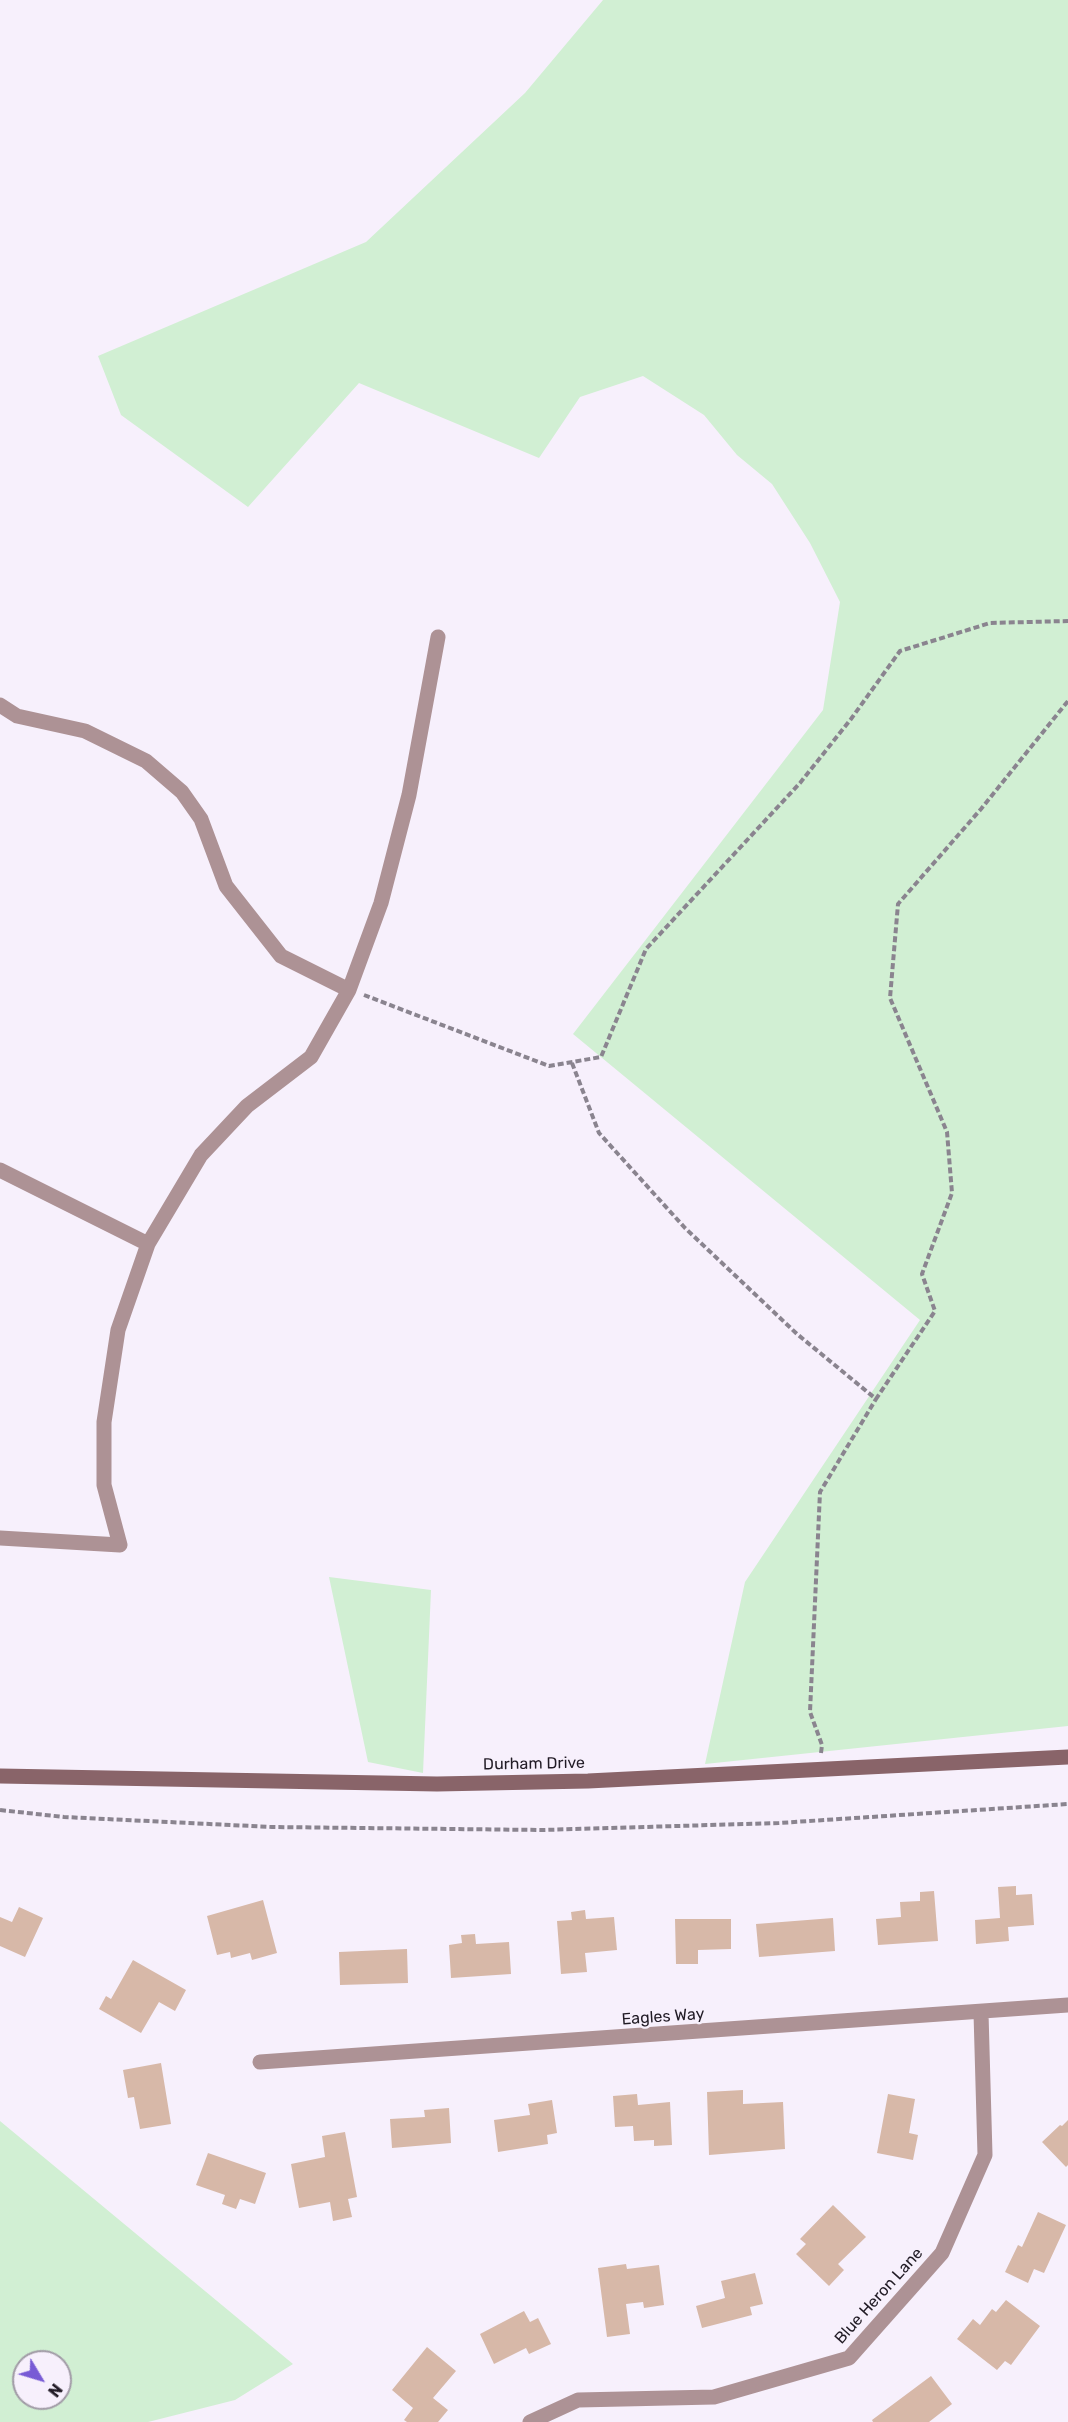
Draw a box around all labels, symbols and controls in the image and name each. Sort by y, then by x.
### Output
street label: Durham Drive [483,1754,585,1774]
street label: Eagles Way [621,2005,705,2029]
street label: Blue Heron Lane [831,2244,927,2348]
north arrow [12,2350,72,2410]
text: N [44,2380,66,2401]

